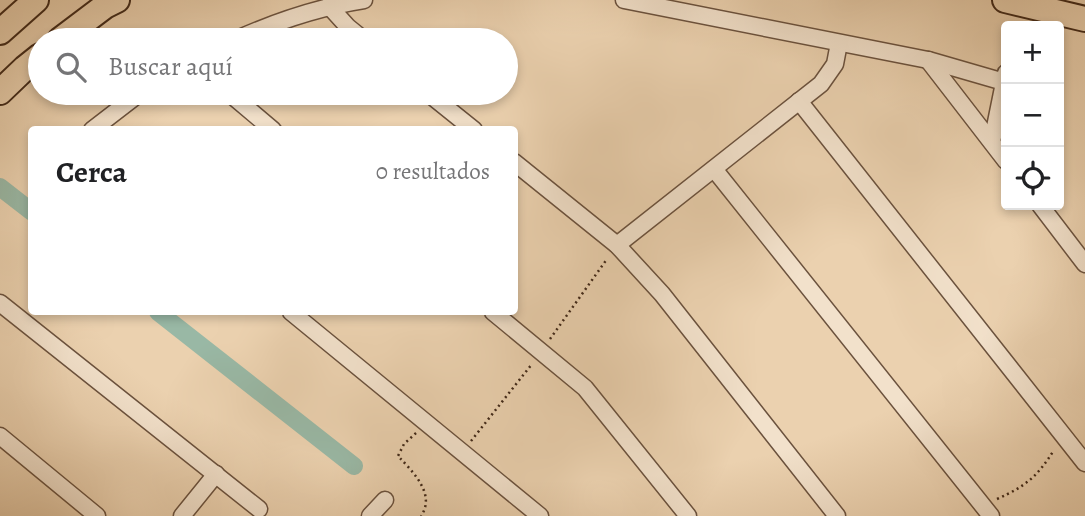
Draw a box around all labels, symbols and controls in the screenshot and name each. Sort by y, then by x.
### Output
map controls [1001,21,1064,210]
button: + [1001,21,1064,84]
search box [28,28,518,105]
icon: search [52,48,90,86]
text: Buscar aquí [108,49,233,84]
button: − [1001,84,1064,147]
button: locate [1001,147,1064,210]
text: Cerca [56,152,127,192]
text: 0 resultados [376,156,490,187]

